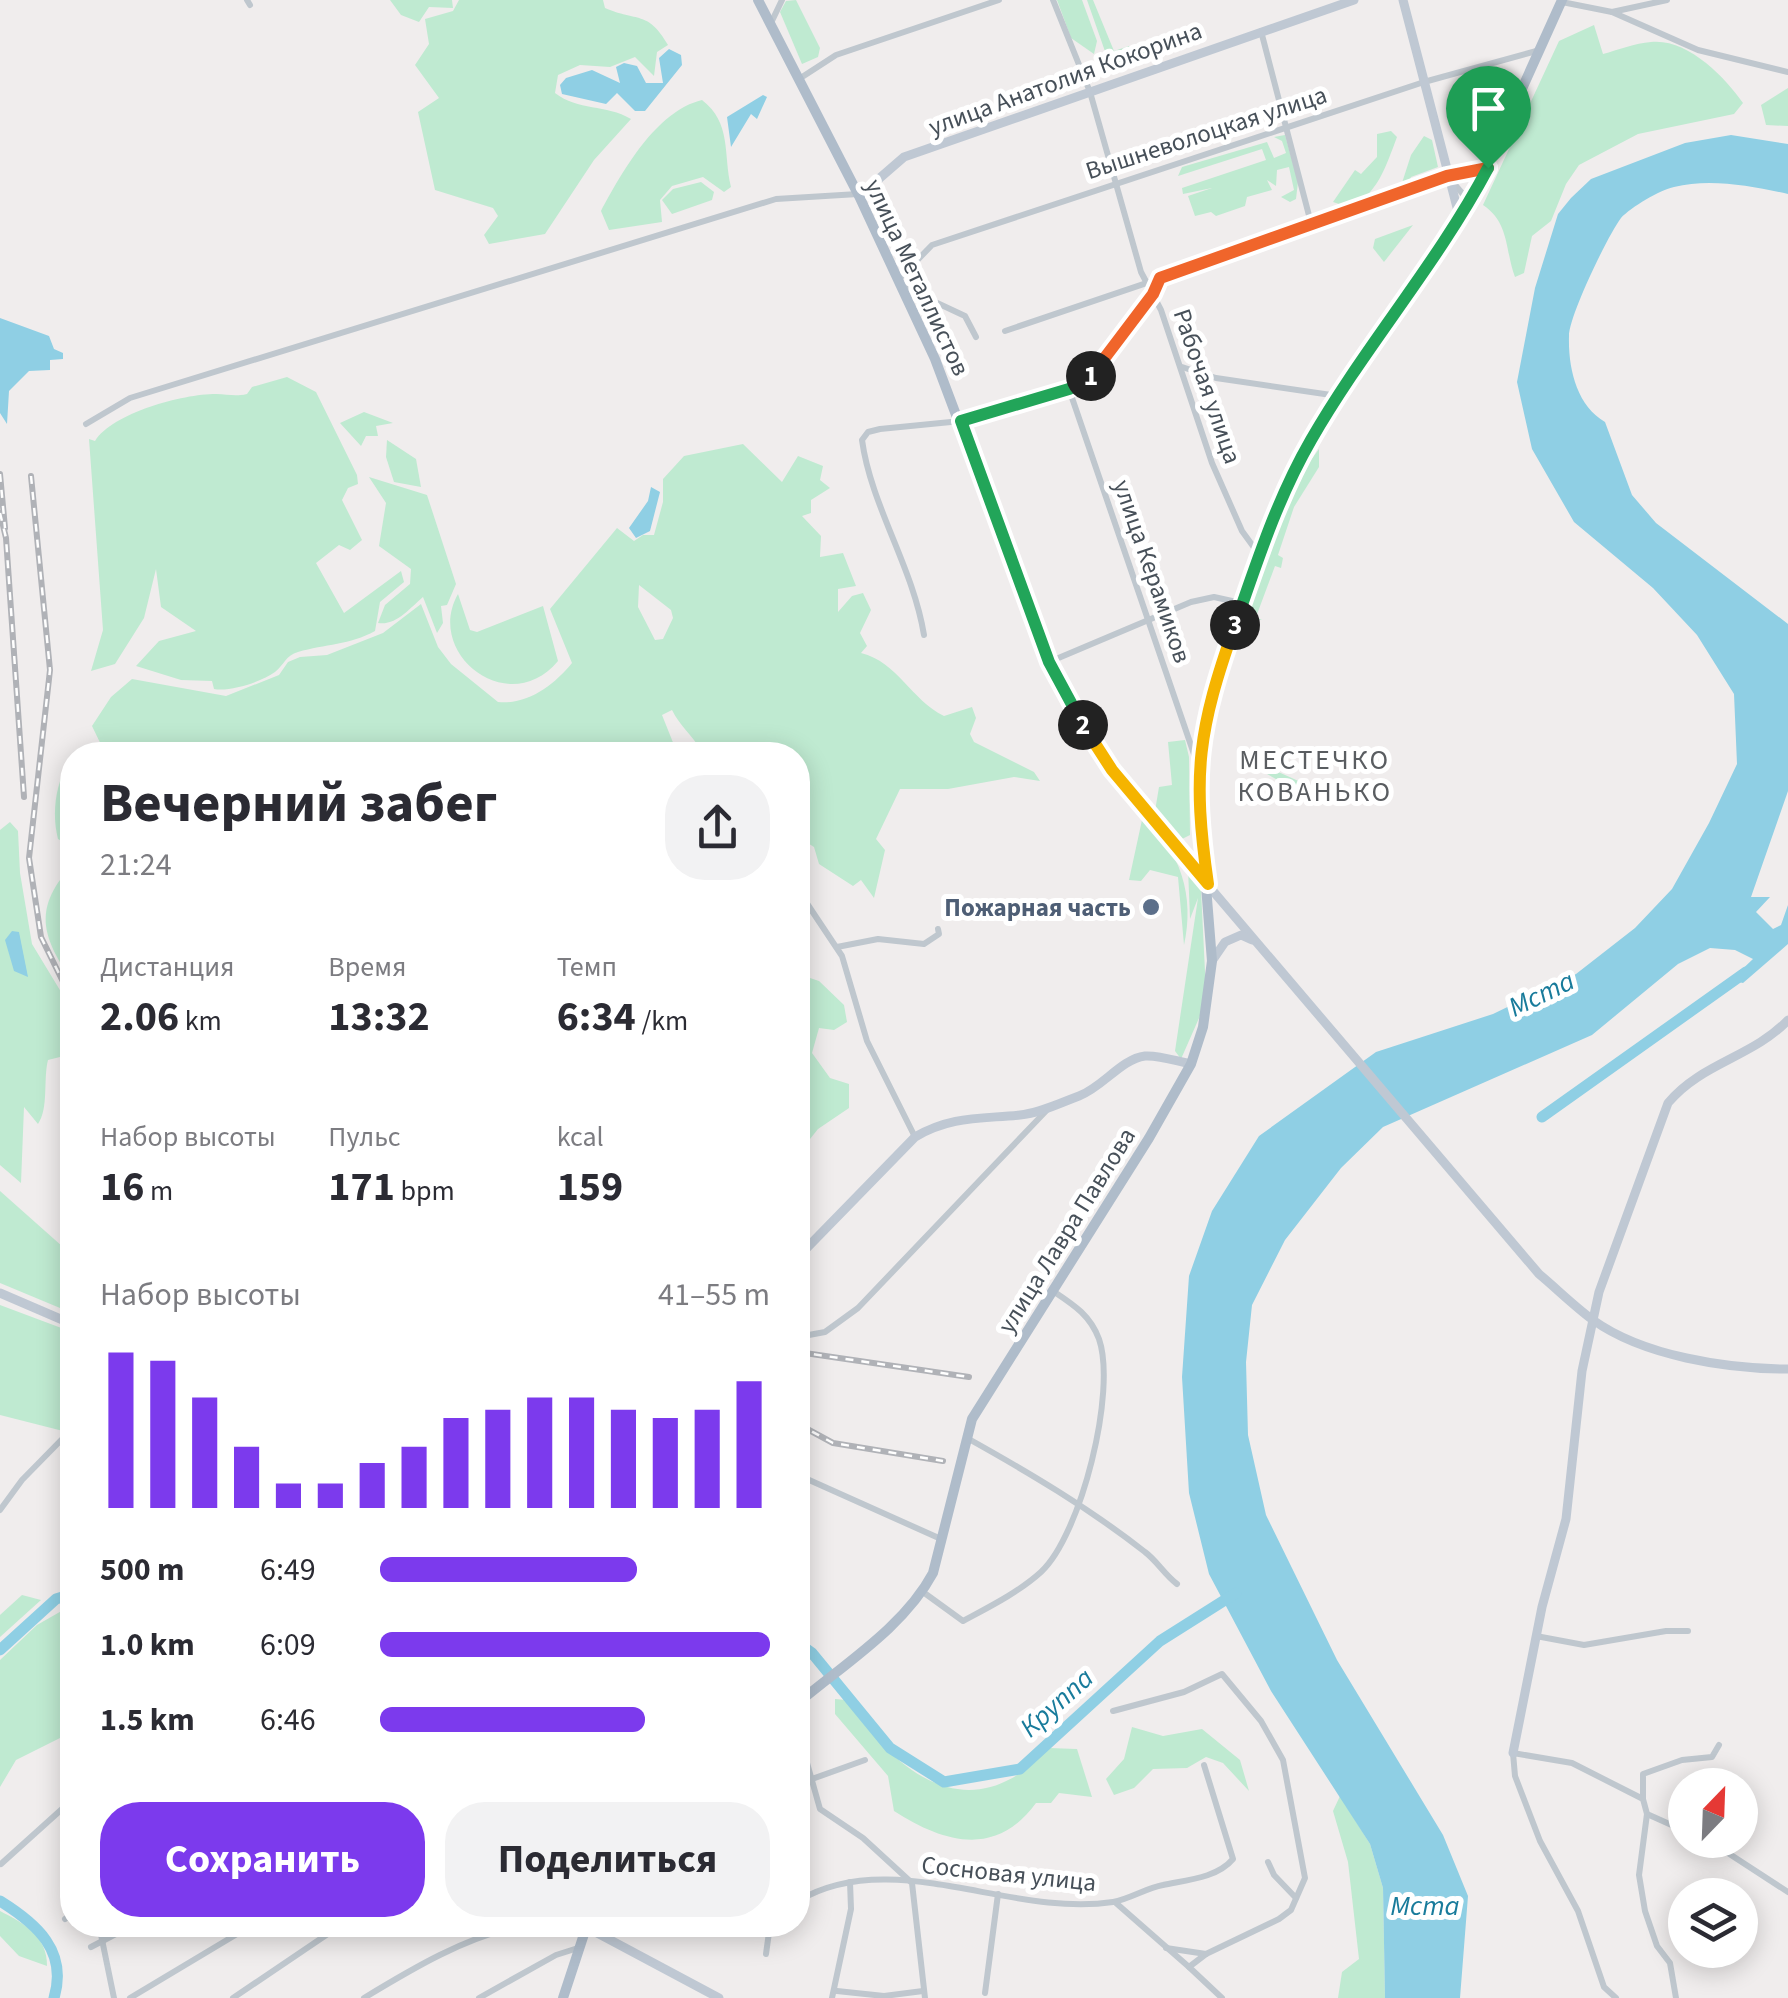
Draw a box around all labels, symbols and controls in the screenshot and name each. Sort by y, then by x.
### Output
street label: улица Анатолия Кокорина [924,13,1207,145]
pin [1446,66,1531,169]
street label: Вышневолоцкая улица [1081,77,1332,189]
icon: arrive [1461,81,1516,136]
street label: улица Металлистов [856,173,979,382]
street label: Рабочая улица [1164,304,1250,469]
pin: 1 [1066,351,1116,401]
text: 1 [1084,356,1098,396]
street label: улица Керамиков [1104,475,1200,668]
pin: 3 [1210,600,1260,650]
text: 3 [1228,605,1242,645]
pin: 2 [1058,700,1108,750]
text: 2 [1076,705,1090,745]
district label: МЕСТЕЧКО КОВАНЬКО [1237,740,1393,812]
text: Вечерний забег [100,765,497,843]
button: share [665,775,770,880]
text: 21:24 [100,842,172,888]
place label: Пожарная часть [944,890,1131,926]
marker: Пожарная часть [1140,896,1162,918]
text: Дистанция [100,947,234,987]
text: Время [328,947,406,987]
text: Темп [557,947,617,987]
water label: Мста [1502,961,1581,1027]
text: 2.06 [100,987,179,1047]
text: 13:32 [328,987,430,1047]
text: 6:34 [557,987,636,1047]
text: km [179,1001,222,1041]
text: /km [636,1001,688,1041]
text: Набор высоты [100,1117,276,1157]
text: Пульс [328,1117,401,1157]
text: kcal [557,1117,604,1157]
street label: улица Лавра Павлова [989,1121,1145,1340]
text: 16 [100,1157,144,1217]
text: 171 [328,1157,395,1217]
text: 159 [557,1157,623,1217]
text: m [144,1171,173,1211]
text: bpm [395,1171,455,1211]
text: Набор высоты [100,1272,301,1318]
text: 41–55 m [658,1272,770,1318]
text: 500 m [100,1547,185,1593]
text: 6:49 [260,1547,316,1593]
text: 1.0 km [100,1622,195,1668]
text: 6:09 [260,1622,316,1668]
water label: Круппа [1011,1659,1102,1747]
text: 1.5 km [100,1697,195,1743]
text: 6:46 [260,1697,316,1743]
north arrow [1668,1768,1758,1858]
map controls [1668,1768,1758,1968]
button: Сохранить [100,1802,425,1917]
button: Поделиться [445,1802,770,1917]
street label: Сосновая улица [920,1847,1098,1901]
button: layers [1668,1878,1758,1968]
water label: Мста [1390,1886,1460,1926]

